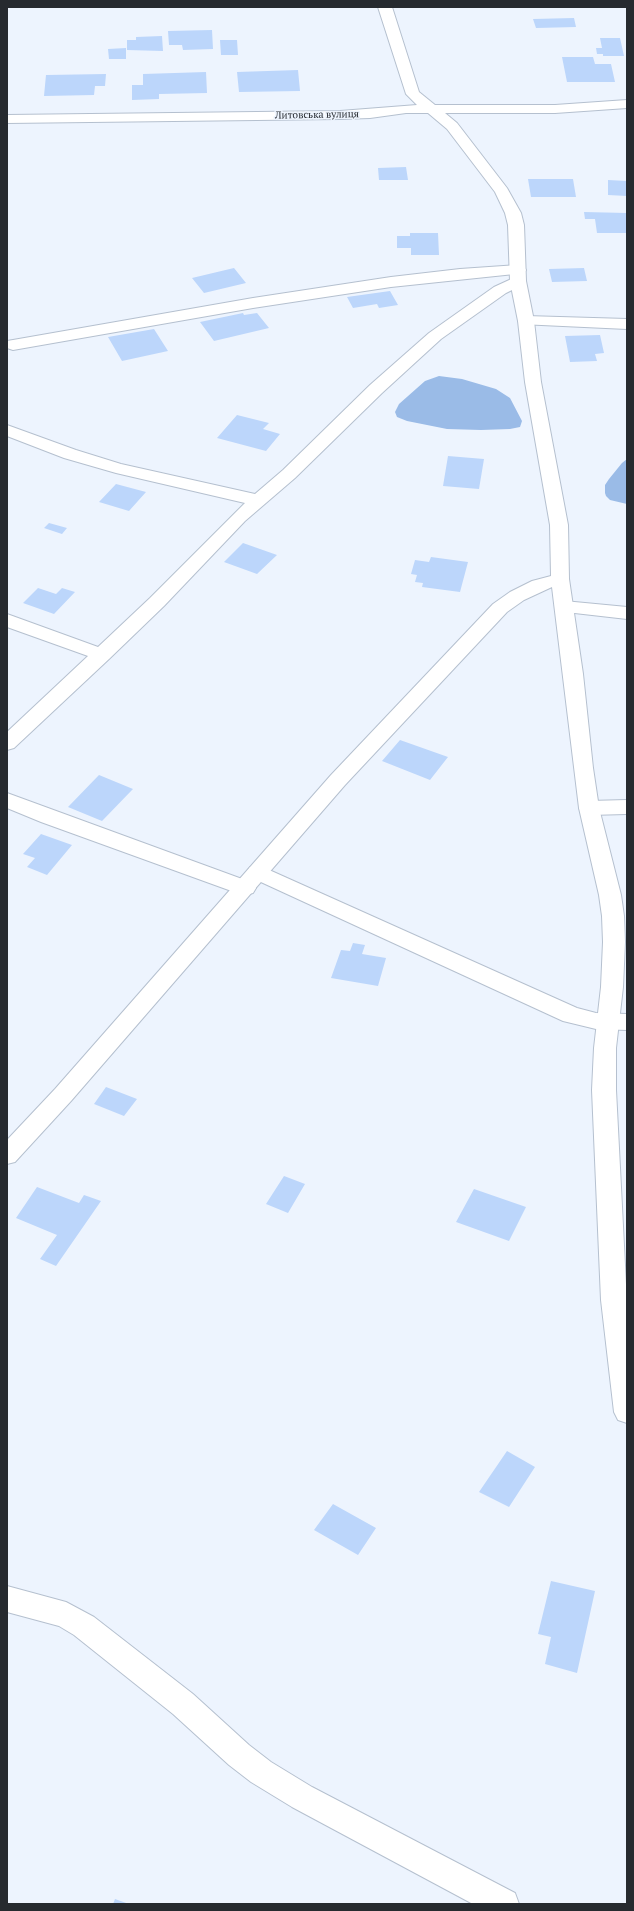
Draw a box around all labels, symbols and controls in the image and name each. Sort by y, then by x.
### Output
street label: Литовська вулиця [275,108,359,122]

